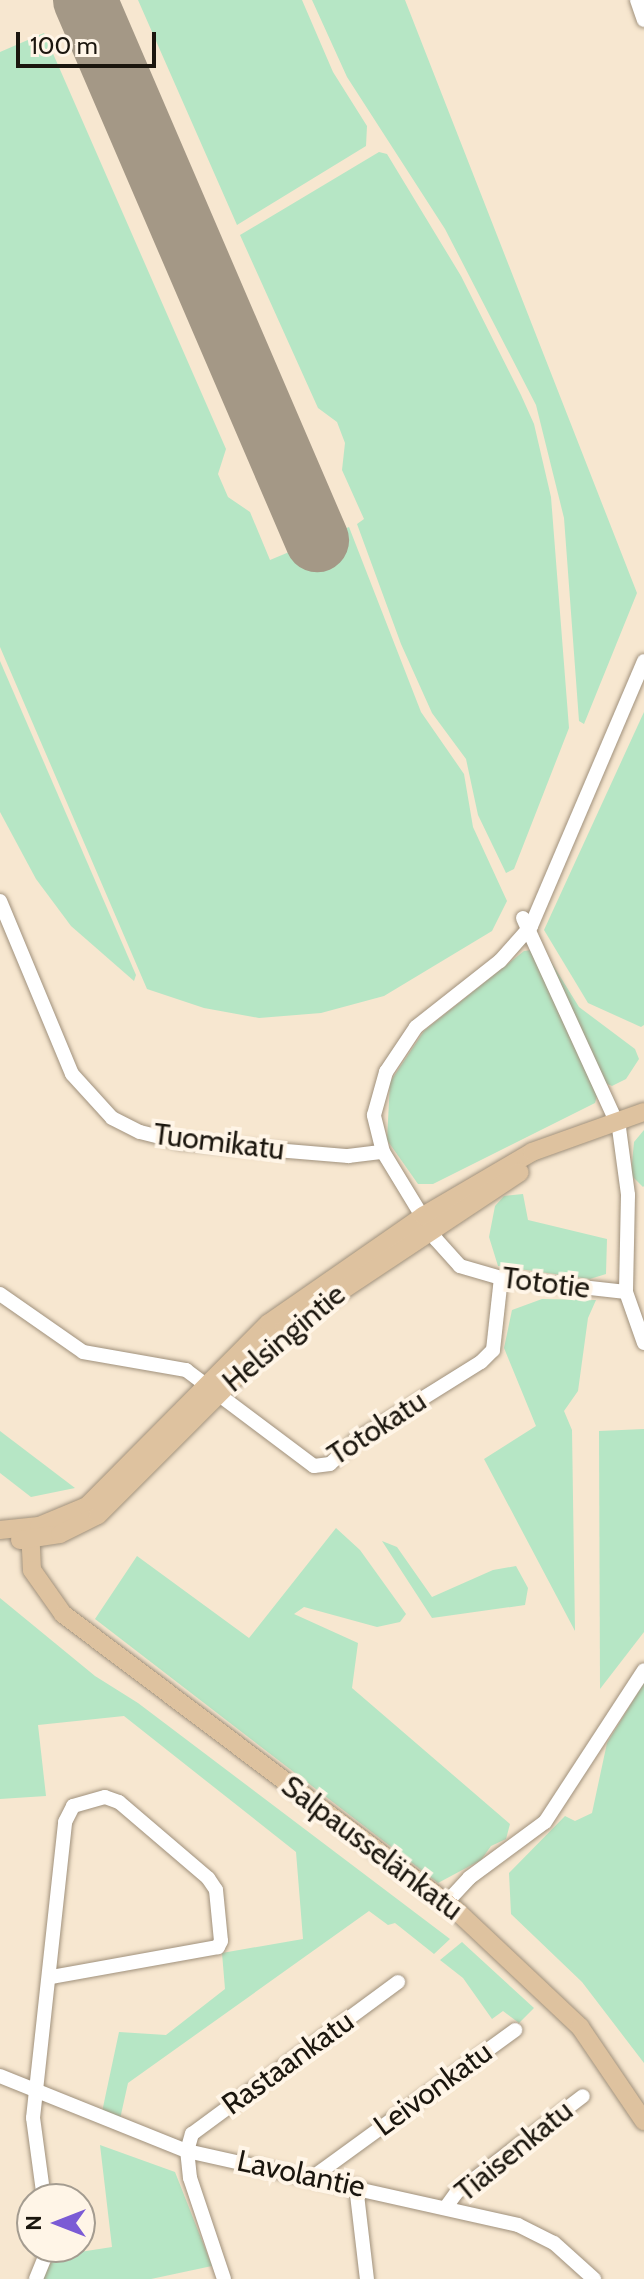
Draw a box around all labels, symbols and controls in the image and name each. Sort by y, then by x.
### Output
scale bar [20,16,160,66]
text: 100 m [30,31,98,60]
street label: Tuomikatu [152,1116,286,1168]
street label: Tototie [500,1260,592,1306]
street label: Helsingintie [215,1276,353,1400]
street label: Totokatu [321,1383,433,1473]
street label: Salpausselänkatu [274,1768,470,1928]
street label: Rastaankatu [215,2003,361,2123]
street label: Leivonkatu [367,2034,499,2144]
street label: Tiaisenkatu [448,2093,580,2209]
street label: Lavolantie [234,2143,368,2205]
north arrow [16,2183,96,2263]
text: N [20,2215,47,2231]

